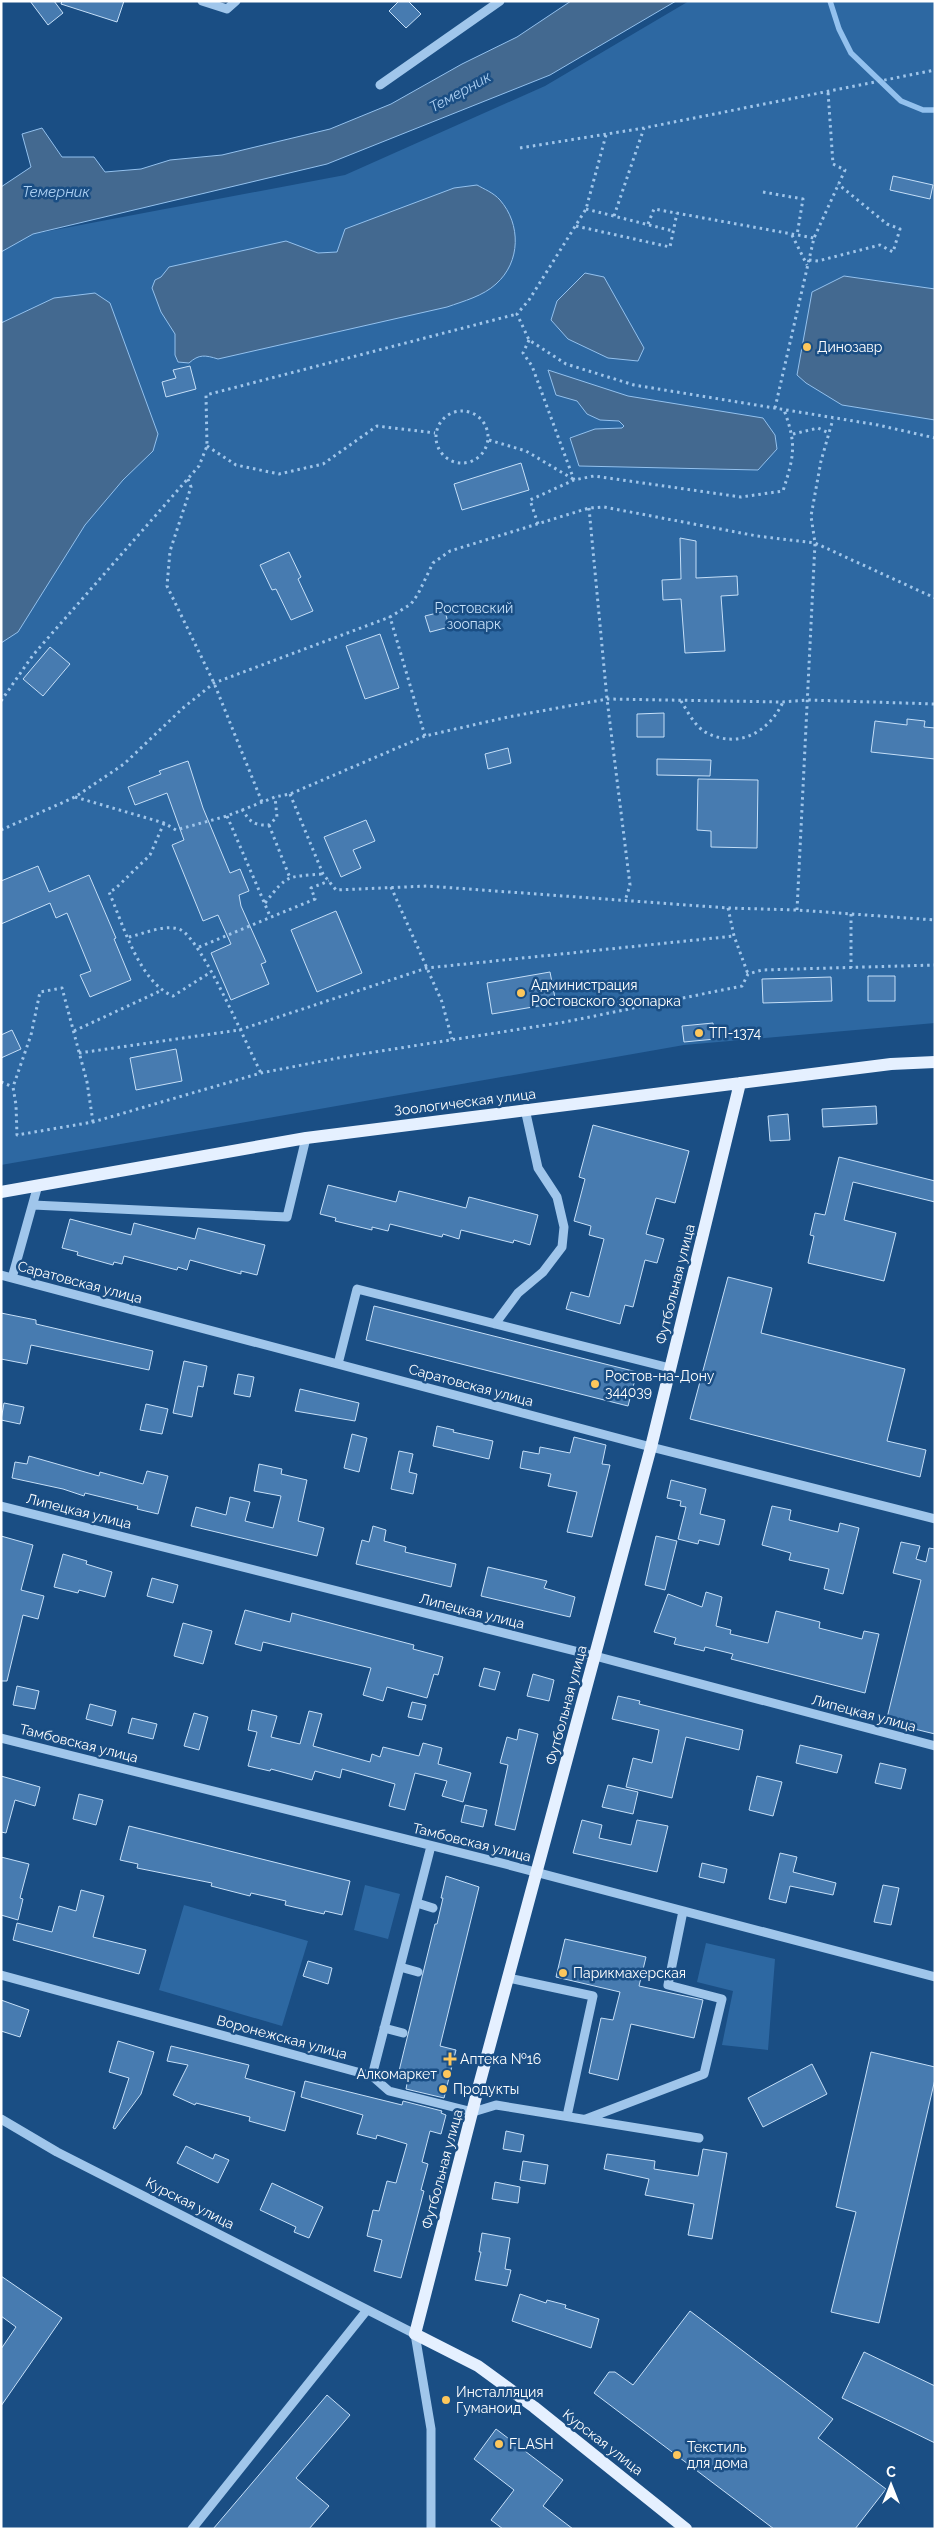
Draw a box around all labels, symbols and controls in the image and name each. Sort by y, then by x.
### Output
water label: Темерник [426,67,494,116]
water label: Темерник [22,183,90,201]
place label: Динозавр [817,339,883,355]
marker: Динозавр [801,341,813,353]
park label: Ростовский зоопарк [435,600,513,632]
place label: Администрация Ростовского зоопарка [531,977,681,1009]
marker: Администрация Ростовского зоопарка [515,987,527,999]
place label: ТП-1374 [709,1025,762,1041]
marker: ТП-1374 [693,1027,705,1039]
street label: Зоологическая улица [393,1085,537,1119]
street label: Футбольная улица [652,1222,698,1346]
street label: Саратовская улица [16,1258,144,1306]
street label: Саратовская улица [407,1361,535,1409]
place label: Ростов-на-Дону 344039 [605,1368,715,1400]
marker: Ростов-на-Дону 344039 [589,1378,601,1390]
street label: Липецкая улица [25,1490,133,1532]
street label: Липецкая улица [418,1590,526,1632]
street label: Футбольная улица [542,1643,590,1767]
street label: Липецкая улица [810,1691,918,1735]
street label: Тамбовская улица [18,1721,140,1765]
street label: Тамбовская улица [411,1820,533,1864]
place label: Парикмахерская [573,1965,686,1981]
marker: Парикмахерская [557,1967,569,1979]
street label: Воронежская улица [215,2012,349,2062]
place label: Аптека №16 [460,2051,541,2067]
marker: Аптека №16 [444,2053,456,2065]
place label: Алкомаркет [356,2066,437,2082]
marker: Алкомаркет [441,2068,453,2080]
place label: Продукты [453,2081,519,2097]
marker: Продукты [437,2083,449,2095]
street label: Футбольная улица [418,2107,466,2231]
street label: Курская улица [143,2174,237,2232]
place label: Инсталляция Гуманоид [456,2384,544,2416]
marker: Инсталляция Гуманоид [440,2394,452,2406]
street label: Курская улица [560,2406,646,2478]
place label: FLASH [509,2436,554,2452]
marker: FLASH [493,2438,505,2450]
place label: Текстиль для дома [687,2439,748,2471]
marker: Текстиль для дома [671,2449,683,2461]
north arrow [866,2460,916,2510]
text: С [886,2464,896,2480]

